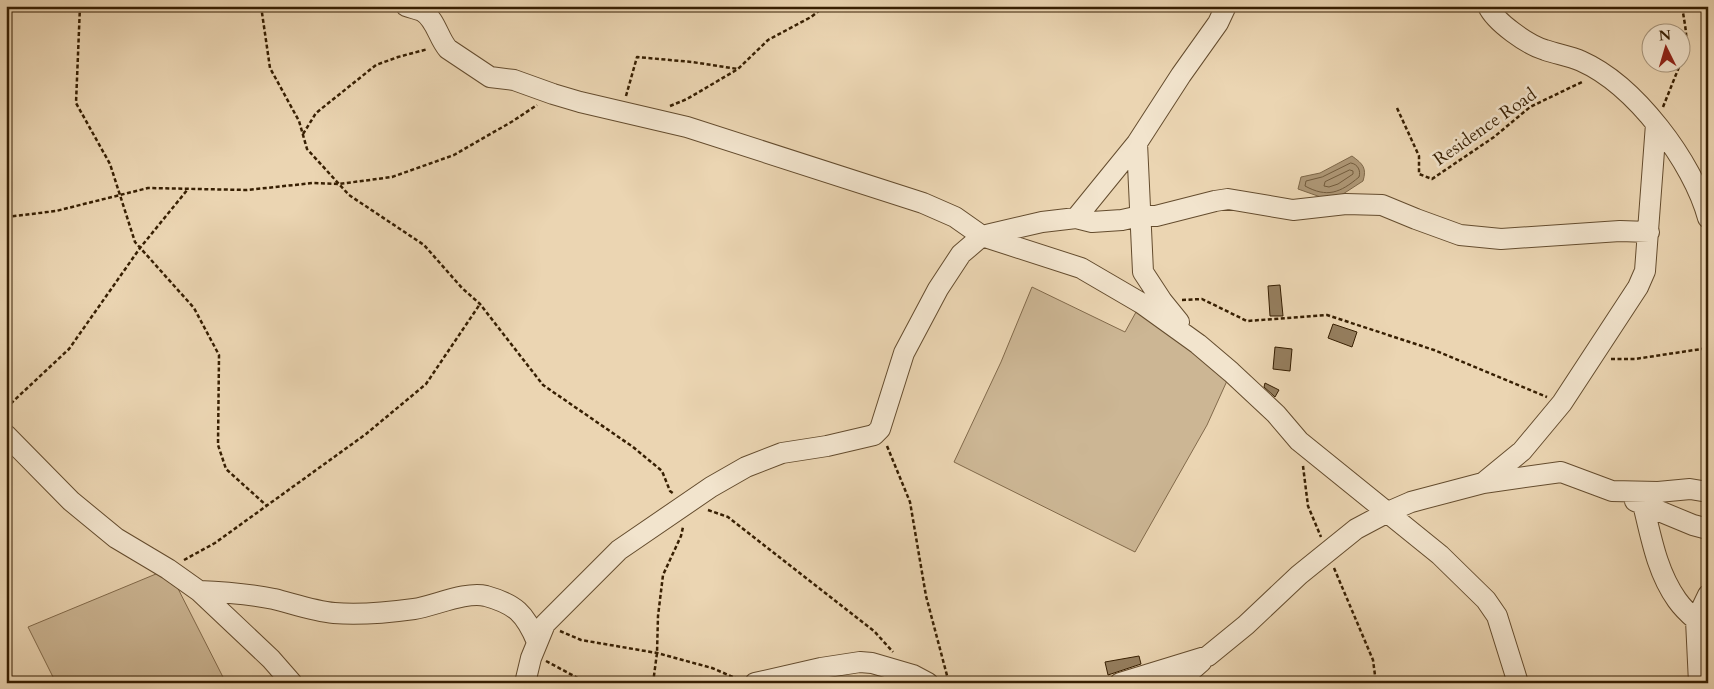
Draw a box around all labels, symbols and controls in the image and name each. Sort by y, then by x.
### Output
north arrow [1642,22,1692,72]
text: N [1658,26,1672,46]
street label: Residence Road [1428,82,1542,172]

